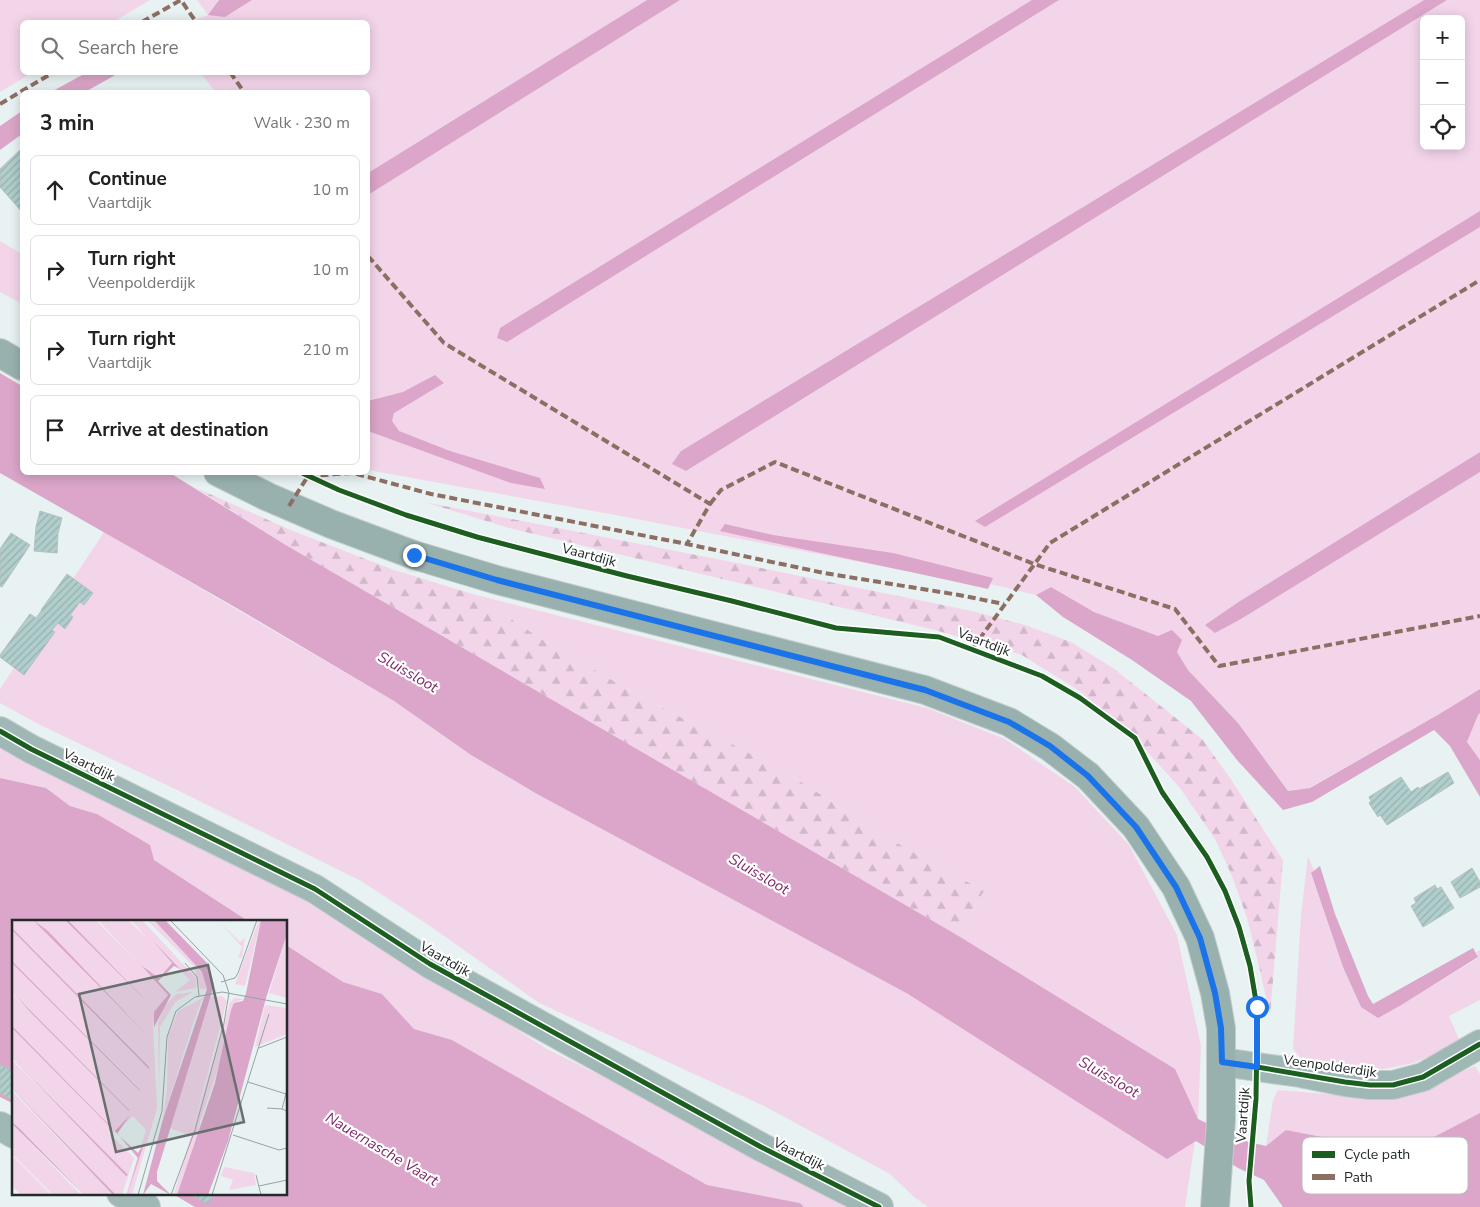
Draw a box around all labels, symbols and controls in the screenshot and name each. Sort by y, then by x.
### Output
map controls [1420,15,1465,150]
button: + [1420,15,1465,60]
search box [20,20,370,75]
icon: search [38,34,66,62]
text: Search here [78,35,179,61]
button: − [1420,60,1465,105]
button: locate [1420,105,1465,150]
text: 3 min [40,109,94,137]
text: Walk · 230 m [254,112,350,134]
text: Continue [88,166,167,192]
icon: ahead [41,176,69,204]
text: 10 m [312,179,349,201]
text: Vaartdijk [88,192,152,214]
text: Turn right [88,246,175,272]
icon: right [41,256,69,284]
text: 10 m [312,259,349,281]
text: Veenpolderdijk [88,272,195,294]
text: Turn right [88,326,175,352]
icon: right [41,336,69,364]
text: 210 m [302,339,349,361]
text: Vaartdijk [88,352,152,374]
icon: arrive [41,416,69,444]
text: Arrive at destination [88,417,269,443]
street label: Vaartdijk [559,538,619,572]
route end [403,544,426,567]
street label: Vaartdijk [954,623,1014,661]
water label: Sluissloot [374,647,442,698]
street label: Vaartdijk [59,744,119,786]
water label: Sluissloot [725,849,793,900]
inset map [12,920,288,1194]
street label: Vaartdijk [415,936,475,982]
route start [1246,996,1269,1019]
street label: Veenpolderdijk [1281,1050,1379,1082]
water label: Sluissloot [1075,1052,1143,1103]
street label: Vaartdijk [1232,1086,1254,1144]
water label: Nauernasche Vaart [322,1107,443,1191]
street label: Vaartdijk [769,1132,829,1176]
legend [1302,1137,1468,1194]
text: Cycle path [1344,1145,1410,1164]
text: Path [1344,1168,1373,1187]

